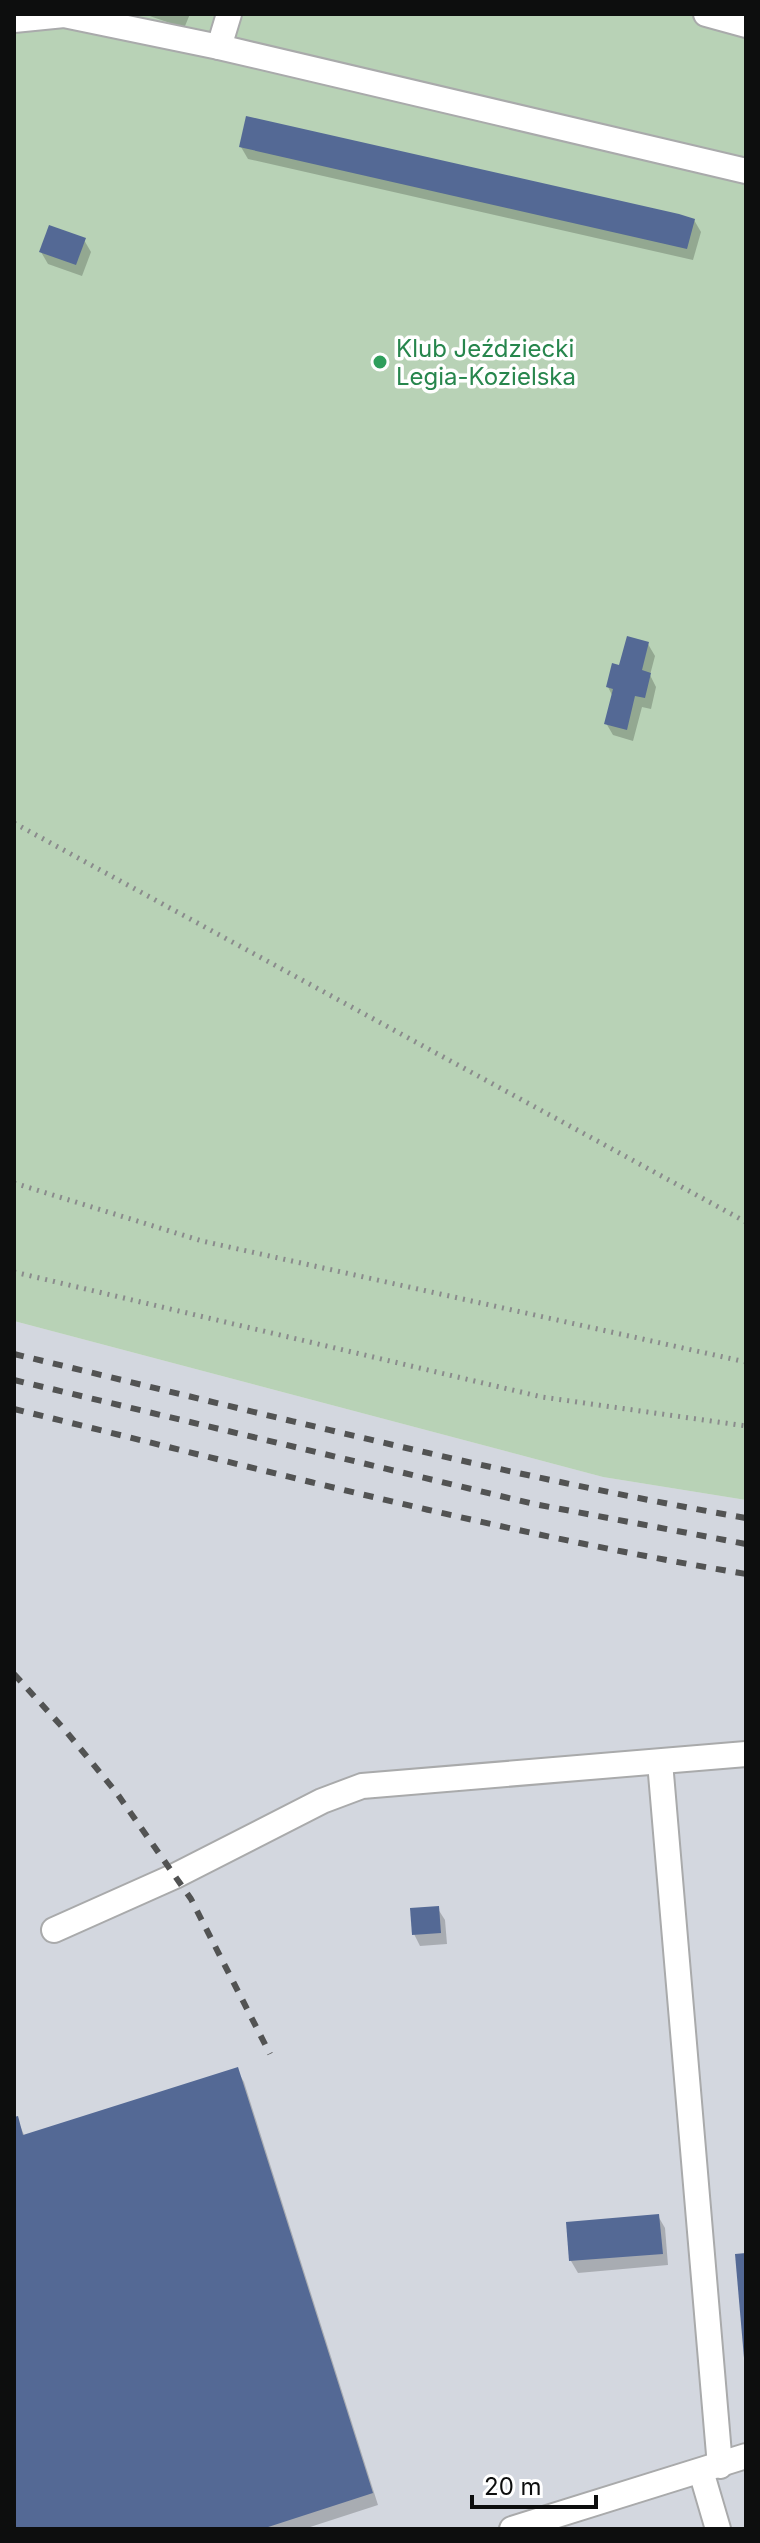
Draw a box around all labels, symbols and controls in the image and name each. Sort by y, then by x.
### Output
place label: Klub Jeździecki Legia-Kozielska [396,334,576,391]
marker: Klub Jeździecki Legia-Kozielska [371,353,389,371]
scale bar [472,2459,596,2509]
text: 20 m [484,2472,542,2501]

